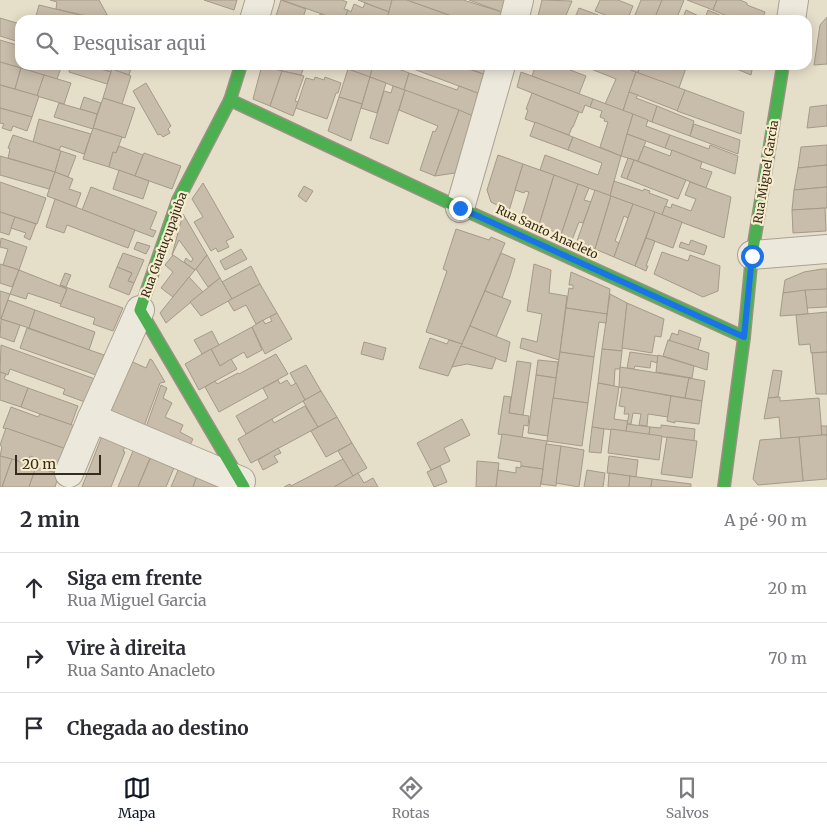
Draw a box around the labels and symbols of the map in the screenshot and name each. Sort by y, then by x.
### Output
street label: Rua Miguel Garcia [750,118,781,225]
street label: Rua Guatuçupajuba [137,189,190,300]
route end [449,197,472,220]
street label: Rua Santo Anacleto [494,201,601,262]
route start [741,245,764,268]
scale bar [15,452,101,475]

